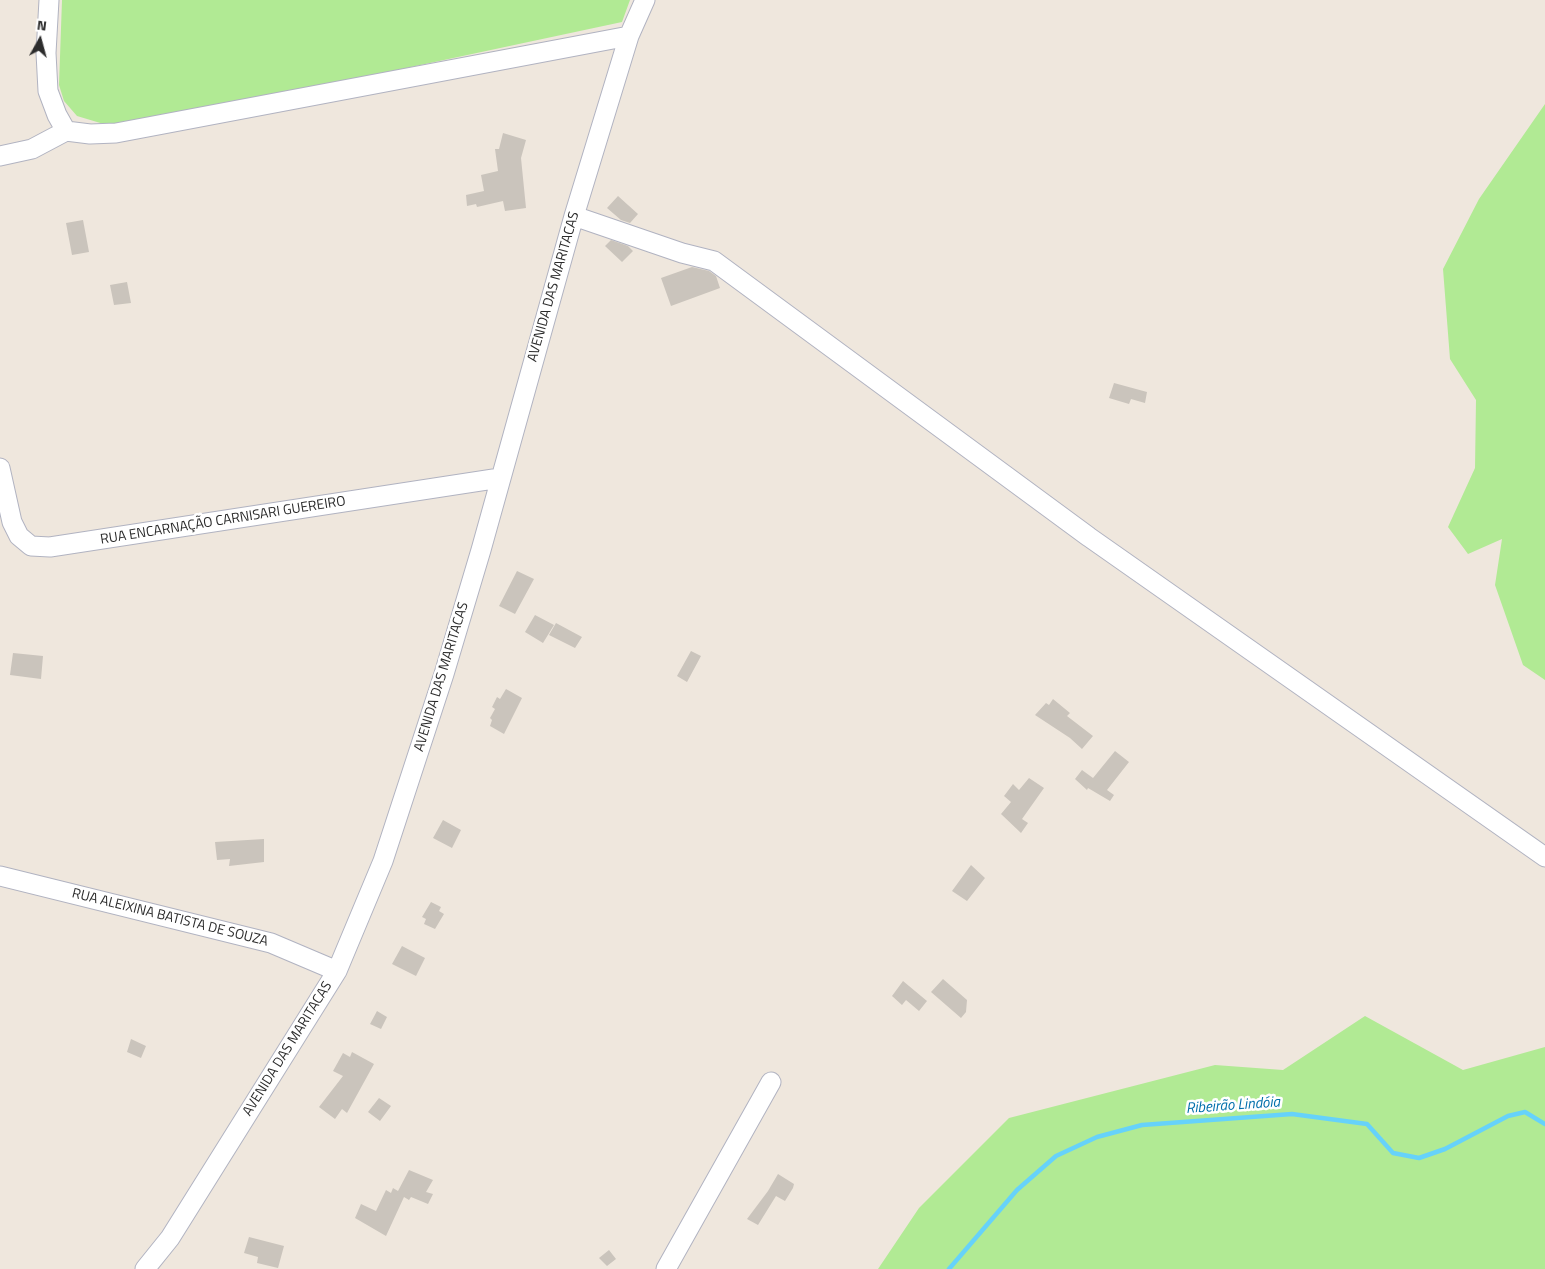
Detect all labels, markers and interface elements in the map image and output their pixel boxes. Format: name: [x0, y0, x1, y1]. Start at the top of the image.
text: N: [36, 14, 48, 36]
north arrow: [15, 15, 65, 65]
street label: AVENIDA DAS MARITACAS: [525, 210, 583, 364]
street label: RUA ENCARNAÇÃO CARNISARI GUEREIRO: [99, 493, 347, 549]
street label: AVENIDA DAS MARITACAS: [411, 600, 473, 754]
street label: RUA ALEIXINA BATISTA DE SOUZA: [70, 885, 270, 951]
street label: AVENIDA DAS MARITACAS: [240, 979, 336, 1119]
water label: Ribeirão Lindóia: [1185, 1094, 1281, 1118]

